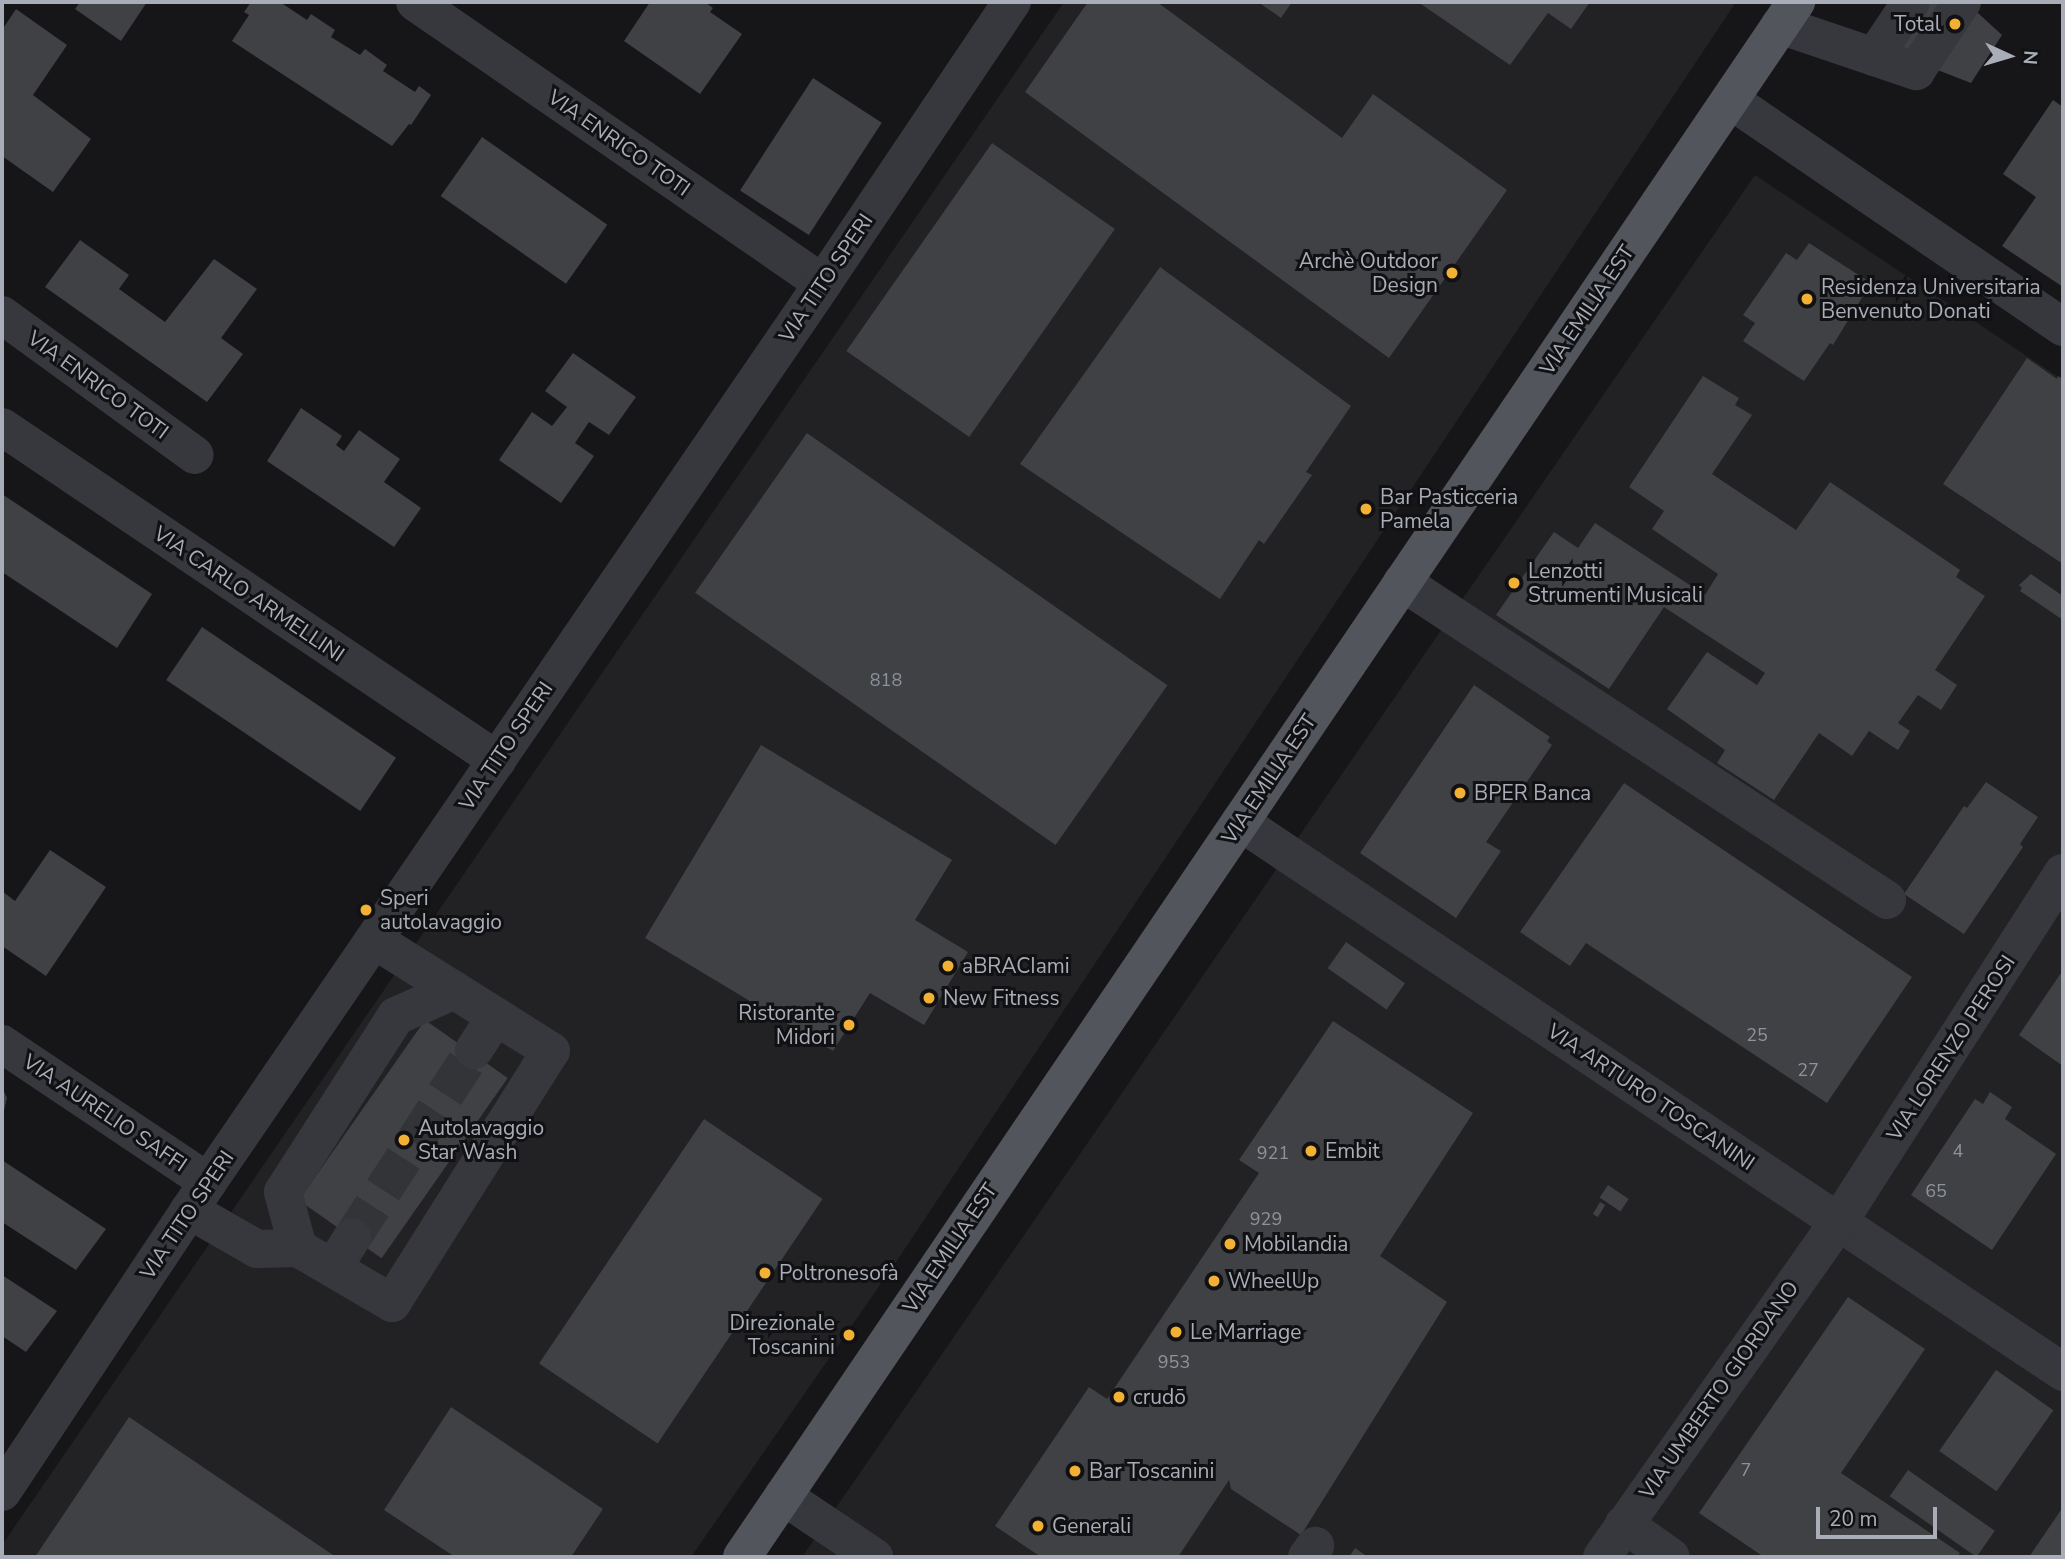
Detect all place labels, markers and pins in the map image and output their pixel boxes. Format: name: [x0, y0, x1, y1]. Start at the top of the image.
place label: Total: [1894, 11, 1941, 37]
marker: Total: [1947, 16, 1963, 32]
place label: Archè Outdoor Design: [1299, 248, 1438, 298]
marker: Archè Outdoor Design: [1444, 265, 1460, 281]
place label: Residenza Universitaria Benvenuto Donati: [1821, 274, 2041, 324]
marker: Residenza Universitaria Benvenuto Donati: [1799, 291, 1815, 307]
place label: Bar Pasticceria Pamela: [1380, 484, 1518, 534]
marker: Bar Pasticceria Pamela: [1358, 501, 1374, 517]
place label: Lenzotti Strumenti Musicali: [1528, 558, 1703, 608]
marker: Lenzotti Strumenti Musicali: [1506, 575, 1522, 591]
place label: BPER Banca: [1474, 780, 1591, 806]
marker: BPER Banca: [1452, 785, 1468, 801]
place label: Speri autolavaggio: [380, 885, 502, 935]
marker: Speri autolavaggio: [358, 902, 374, 918]
place label: aBRACIami: [962, 953, 1070, 979]
marker: aBRACIami: [940, 958, 956, 974]
place label: New Fitness: [943, 985, 1060, 1011]
marker: New Fitness: [921, 990, 937, 1006]
place label: Ristorante Midori: [738, 1000, 835, 1050]
marker: Ristorante Midori: [841, 1017, 857, 1033]
place label: Autolavaggio Star Wash: [418, 1115, 544, 1165]
marker: Autolavaggio Star Wash: [396, 1132, 412, 1148]
place label: Embit: [1325, 1138, 1380, 1164]
marker: Embit: [1303, 1143, 1319, 1159]
place label: Mobilandia: [1244, 1231, 1348, 1257]
marker: Mobilandia: [1222, 1236, 1238, 1252]
place label: Poltronesofà: [779, 1260, 899, 1286]
marker: Poltronesofà: [757, 1265, 773, 1281]
place label: WheelUp: [1228, 1268, 1319, 1294]
marker: WheelUp: [1206, 1273, 1222, 1289]
place label: Direzionale Toscanini: [729, 1310, 835, 1360]
place label: Le Marriage: [1190, 1319, 1301, 1345]
marker: Le Marriage: [1168, 1324, 1184, 1340]
marker: Direzionale Toscanini: [841, 1327, 857, 1343]
place label: crudō: [1133, 1384, 1186, 1410]
marker: crudō: [1111, 1389, 1127, 1405]
place label: Bar Toscanini: [1089, 1458, 1214, 1484]
marker: Bar Toscanini: [1067, 1463, 1083, 1479]
place label: Generali: [1052, 1513, 1131, 1539]
marker: Generali: [1030, 1518, 1046, 1534]

